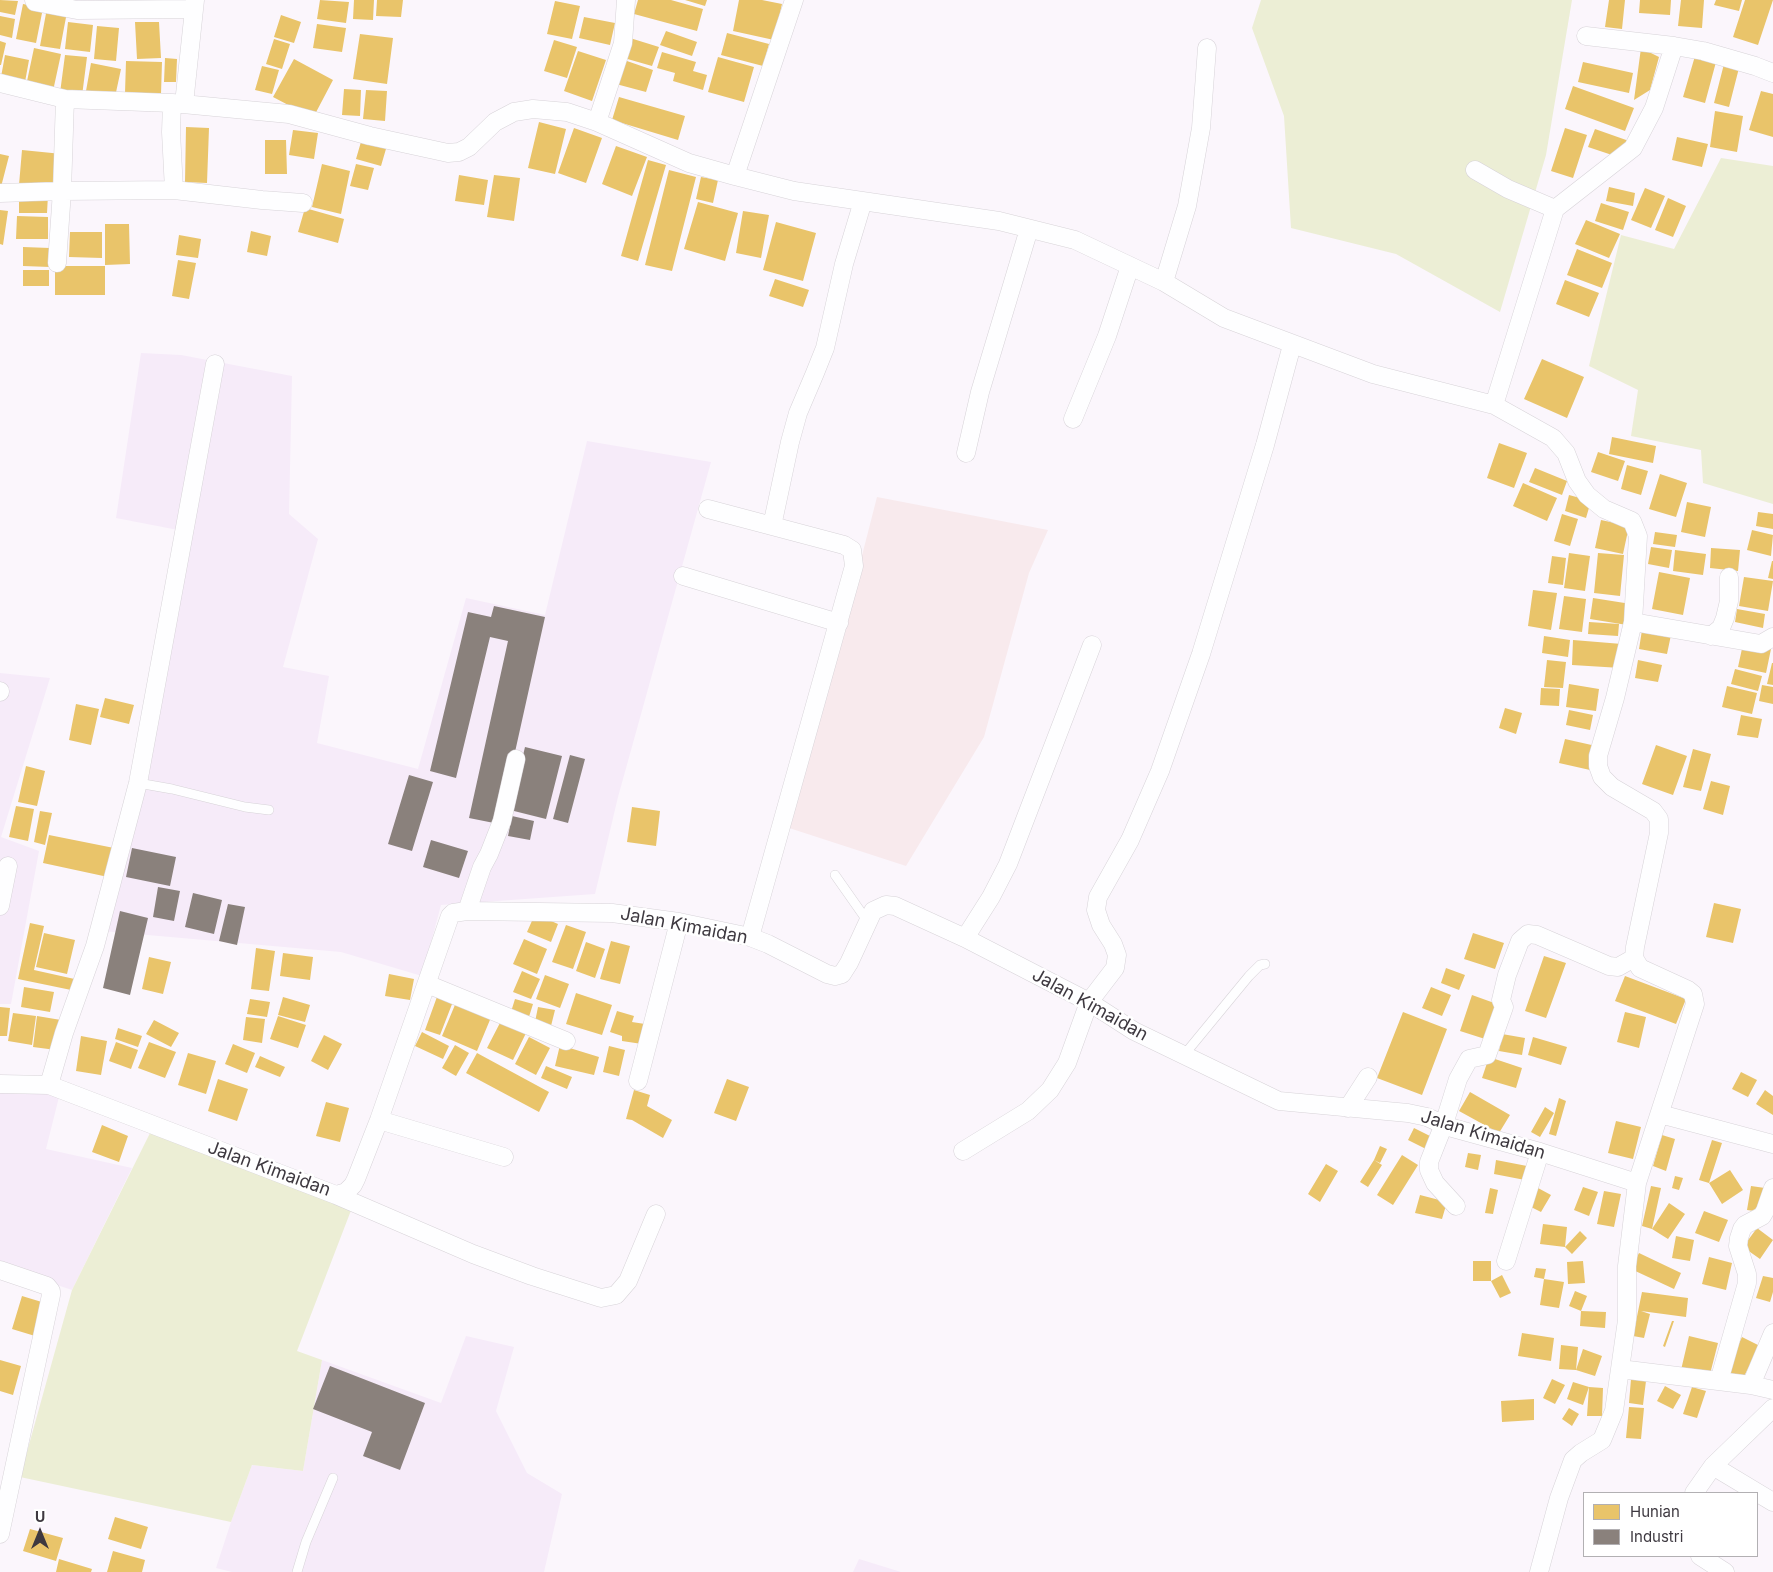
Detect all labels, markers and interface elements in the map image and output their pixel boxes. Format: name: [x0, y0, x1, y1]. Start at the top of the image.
street label: Jalan Kimaidan: [618, 903, 750, 949]
street label: Jalan Kimaidan: [1028, 964, 1152, 1046]
street label: Jalan Kimaidan: [1418, 1106, 1548, 1164]
street label: Jalan Kimaidan: [205, 1137, 333, 1201]
legend: [1583, 1492, 1758, 1557]
text: Hunian: [1630, 1502, 1680, 1521]
north arrow: [15, 1507, 65, 1557]
text: U: [35, 1508, 45, 1525]
text: Industri: [1630, 1527, 1683, 1546]

